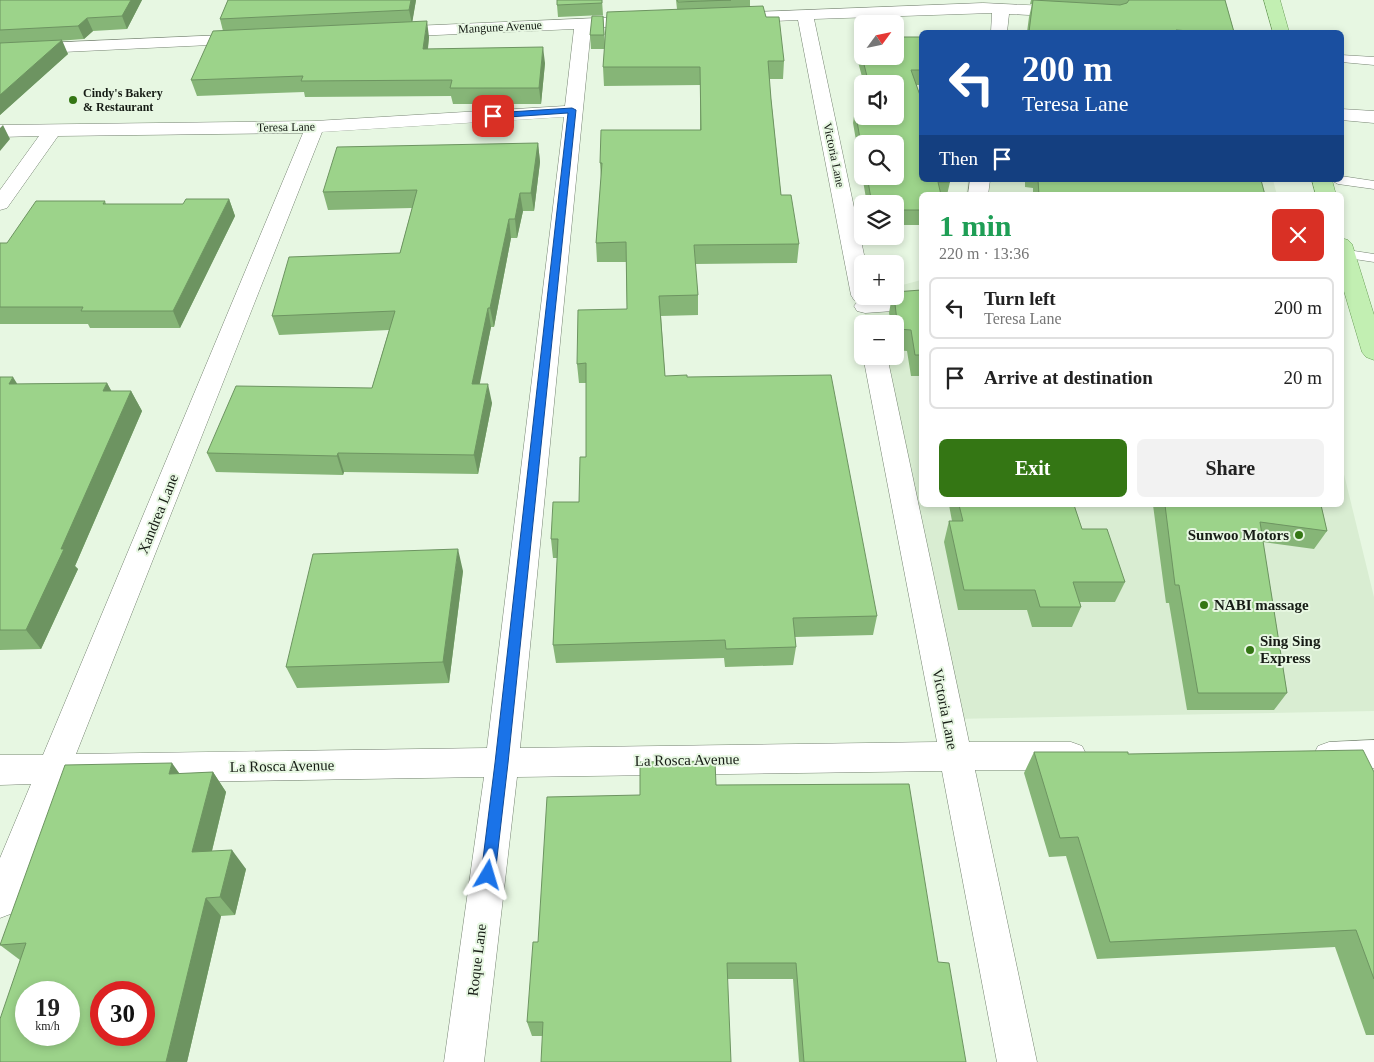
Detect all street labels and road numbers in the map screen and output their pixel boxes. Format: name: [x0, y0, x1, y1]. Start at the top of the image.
street label: Mangune Avenue: [458, 18, 542, 36]
street label: Teresa Lane: [257, 119, 315, 135]
street label: Victoria Lane: [820, 121, 848, 189]
street label: Xandrea Lane: [135, 472, 181, 556]
street label: Victoria Lane: [929, 667, 961, 751]
street label: La Rosca Avenue: [635, 751, 740, 769]
street label: La Rosca Avenue: [230, 757, 335, 775]
street label: Roque Lane: [465, 923, 489, 997]

